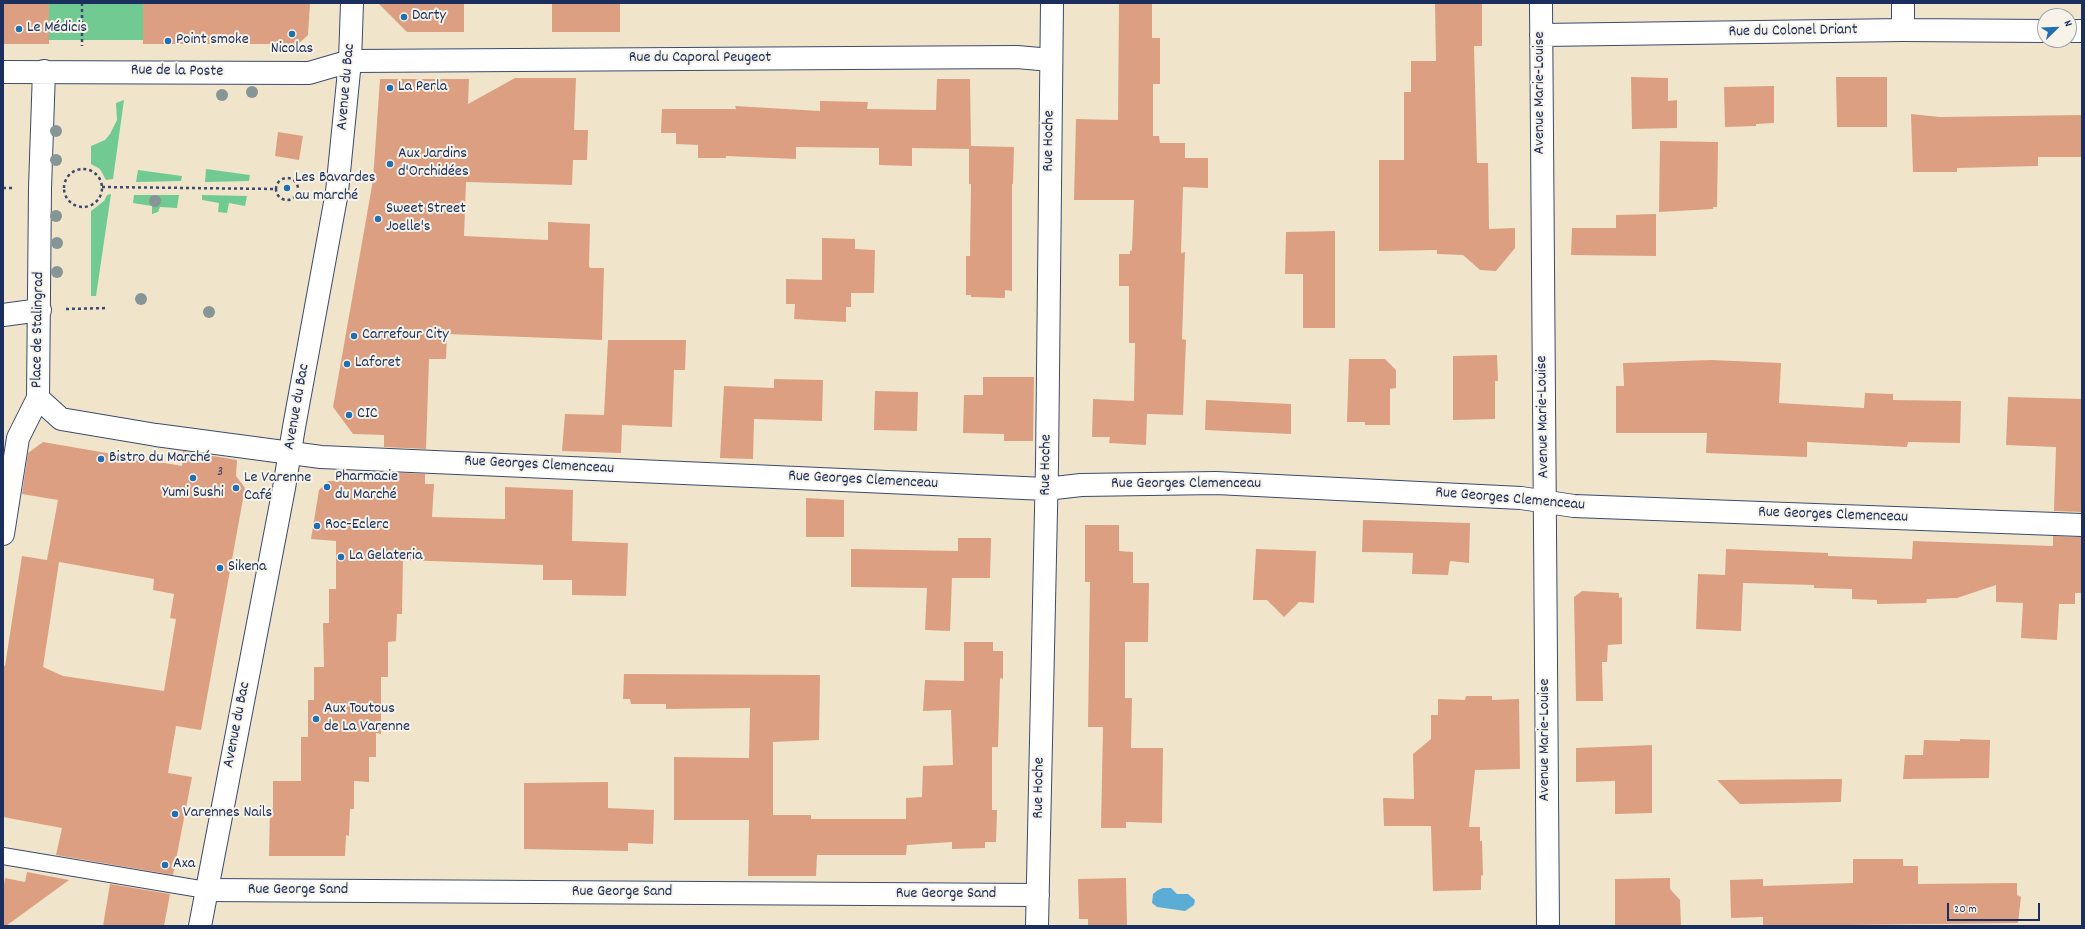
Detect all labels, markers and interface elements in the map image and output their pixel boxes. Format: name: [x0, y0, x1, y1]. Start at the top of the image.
place label: Darty: [412, 7, 446, 27]
north arrow: [2037, 8, 2077, 48]
marker: Darty: [399, 12, 409, 22]
text: N: [2059, 18, 2076, 29]
place label: Le Médicis: [27, 19, 87, 39]
street label: Rue du Colonel Driant: [1728, 21, 1858, 43]
marker: Le Médicis: [14, 24, 24, 34]
marker: Nicolas: [287, 29, 297, 39]
place label: Point smoke: [176, 31, 249, 51]
street label: Avenue Marie-Louise: [1531, 32, 1551, 154]
marker: Point smoke: [163, 36, 173, 46]
place label: Nicolas: [271, 40, 313, 60]
street label: Avenue du Bac: [334, 43, 360, 131]
street label: Rue du Caporal Peugeot: [629, 49, 771, 69]
street label: Rue de la Poste: [131, 62, 223, 82]
place label: La Perla: [398, 78, 447, 98]
marker: La Perla: [385, 83, 395, 93]
street label: Rue Hoche: [1040, 110, 1060, 172]
place label: Aux Jardins d'Orchidées: [398, 145, 469, 183]
marker: Aux Jardins d'Orchidées: [385, 159, 395, 169]
place label: Les Bavardes au marché: [295, 169, 375, 207]
marker: Les Bavardes au marché: [282, 183, 292, 193]
place label: Sweet Street Joelle's: [386, 200, 466, 238]
marker: Sweet Street Joelle's: [373, 214, 383, 224]
street label: Place de Stalingrad: [28, 272, 50, 388]
place label: Carrefour City: [362, 326, 449, 346]
marker: Carrefour City: [349, 331, 359, 341]
place label: Laforet: [355, 354, 401, 374]
street label: Avenue Marie-Louise: [1533, 355, 1555, 479]
marker: Laforet: [342, 359, 352, 369]
street label: Avenue du Bac: [281, 362, 315, 452]
place label: CIC: [357, 405, 378, 425]
marker: CIC: [344, 410, 354, 420]
street label: Rue Hoche: [1037, 434, 1057, 496]
place label: Bistro du Marché: [109, 449, 210, 469]
street label: Rue Georges Clemenceau: [464, 452, 614, 480]
marker: Bistro du Marché: [96, 454, 106, 464]
house number: 3: [217, 465, 223, 481]
street label: Rue Georges Clemenceau: [788, 467, 938, 495]
place label: Pharmacie du Marché: [335, 468, 398, 506]
place label: Le Varenne Café: [244, 469, 311, 507]
marker: Yumi Sushi: [188, 473, 198, 483]
street label: Rue Georges Clemenceau: [1111, 475, 1261, 495]
marker: Pharmacie du Marché: [322, 482, 332, 492]
marker: Le Varenne Café: [231, 483, 241, 493]
place label: Yumi Sushi: [162, 484, 224, 504]
street label: Rue Georges Clemenceau: [1434, 484, 1586, 516]
street label: Rue Georges Clemenceau: [1758, 504, 1908, 528]
place label: Roc-Eclerc: [325, 516, 389, 536]
marker: Roc-Eclerc: [312, 521, 322, 531]
place label: La Gelateria: [349, 547, 422, 567]
marker: La Gelateria: [336, 552, 346, 562]
place label: Sikena: [228, 558, 266, 578]
marker: Sikena: [215, 563, 225, 573]
street label: Avenue Marie-Louise: [1536, 679, 1556, 801]
street label: Avenue du Bac: [220, 680, 256, 770]
place label: Aux Toutous de La Varenne: [324, 700, 410, 738]
marker: Aux Toutous de La Varenne: [311, 714, 321, 724]
street label: Rue Hoche: [1030, 757, 1050, 819]
place label: Varennes Nails: [183, 804, 272, 824]
marker: Varennes Nails: [170, 809, 180, 819]
place label: Axa: [173, 855, 195, 875]
marker: Axa: [160, 860, 170, 870]
street label: Rue George Sand: [248, 881, 348, 901]
street label: Rue George Sand: [572, 883, 672, 903]
street label: Rue George Sand: [896, 885, 996, 905]
scale bar: [1949, 895, 2042, 921]
text: 20 m: [1954, 901, 1977, 918]

